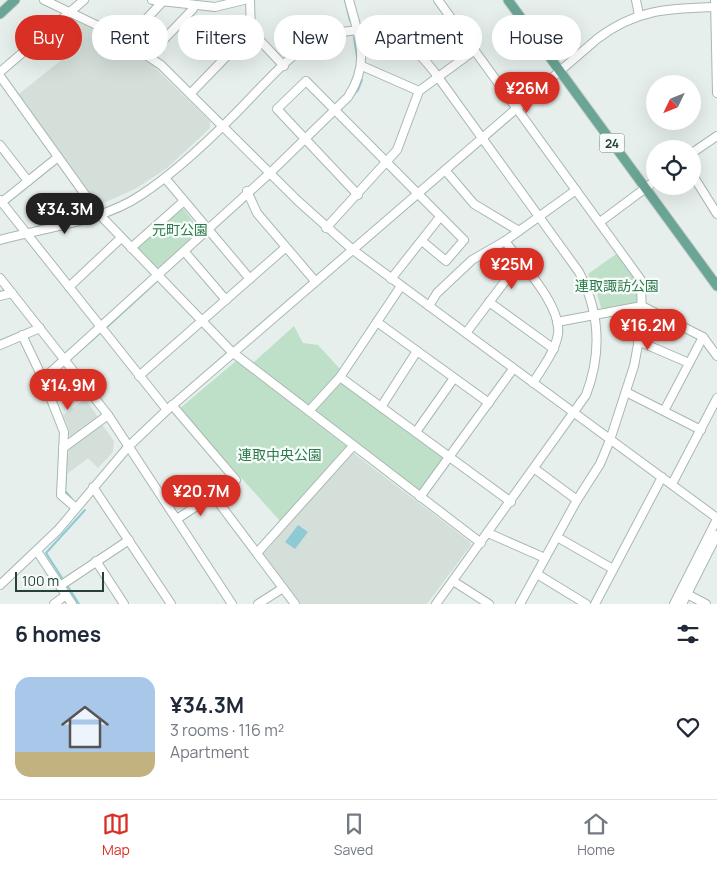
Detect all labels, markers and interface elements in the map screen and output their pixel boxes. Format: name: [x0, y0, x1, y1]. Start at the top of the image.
chip: Buy: [15, 15, 82, 60]
chip: Rent: [92, 15, 168, 60]
chip: Filters: [178, 15, 264, 60]
chip: New: [274, 15, 346, 60]
chip: Apartment: [356, 15, 482, 60]
chip: House: [492, 15, 581, 60]
pin: ¥26M: [497, 72, 557, 114]
north arrow: [646, 75, 701, 130]
map controls: [646, 75, 701, 195]
text: ¥26M: [506, 77, 548, 99]
road number: 24: [600, 134, 624, 152]
button: locate: [646, 140, 701, 195]
pin: ¥34.3M: [24, 192, 106, 235]
text: ¥34.3M: [37, 198, 93, 220]
park label: 元町公園: [152, 220, 208, 239]
pin: ¥25M: [482, 248, 542, 290]
text: ¥25M: [491, 253, 533, 275]
park label: 連取諏訪公園: [575, 276, 659, 295]
pin: ¥16.2M: [607, 308, 689, 351]
text: ¥16.2M: [621, 314, 675, 336]
pin: ¥14.9M: [27, 368, 109, 411]
text: ¥14.9M: [41, 374, 95, 396]
park label: 連取中央公園: [238, 445, 322, 464]
pin: ¥20.7M: [160, 474, 242, 517]
text: ¥20.7M: [173, 480, 229, 502]
scale bar: [15, 569, 104, 592]
text: 100 m: [22, 571, 59, 590]
text: 6 homes: [15, 620, 101, 648]
icon: filters: [674, 620, 702, 648]
text: ¥34.3M: [170, 691, 244, 719]
icon: home: [55, 697, 115, 757]
icon: heart: [674, 713, 702, 741]
text: 3 rooms · 116 m²: [170, 719, 284, 741]
text: Apartment: [170, 741, 249, 763]
tab: Map: [102, 810, 130, 859]
tab: Saved: [334, 810, 373, 859]
tab: Home: [577, 810, 615, 859]

